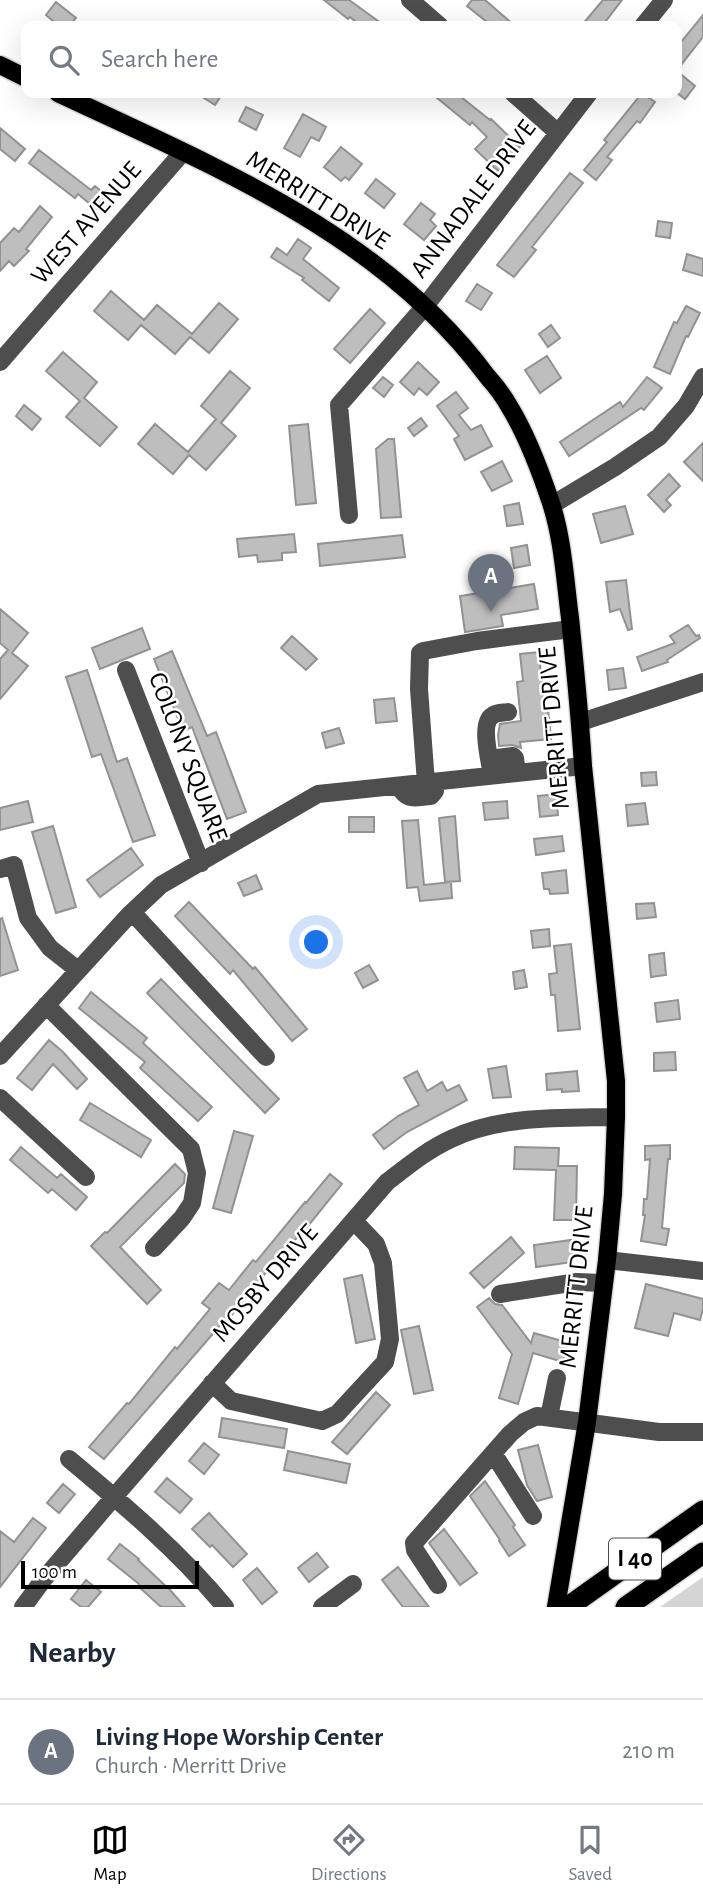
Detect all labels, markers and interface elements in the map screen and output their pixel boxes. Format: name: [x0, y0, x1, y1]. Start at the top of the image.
search box: [21, 21, 682, 98]
icon: search: [45, 41, 83, 79]
text: Search here: [101, 46, 219, 72]
street label: ANNADALE DRIVE: [406, 115, 540, 283]
street label: MERRITT DRIVE: [242, 146, 394, 254]
street label: WEST AVENUE: [26, 157, 146, 289]
pin: A: [468, 554, 514, 612]
street label: MERRITT DRIVE: [534, 646, 574, 810]
street label: COLONY SQUARE: [144, 669, 232, 845]
your location: [299, 925, 333, 959]
street label: MERRITT DRIVE: [555, 1204, 597, 1370]
street label: MOSBY DRIVE: [207, 1219, 323, 1347]
road number: I 40: [609, 1539, 661, 1580]
scale bar: [21, 1558, 200, 1590]
text: 100 m: [32, 1563, 77, 1582]
text: Nearby: [28, 1638, 116, 1668]
text: Living Hope Worship Center: [95, 1724, 383, 1750]
text: A: [44, 1740, 58, 1763]
text: 210 m: [622, 1740, 675, 1763]
text: Church · Merritt Drive: [95, 1755, 287, 1778]
tab: Map: [91, 1821, 129, 1886]
tab: Directions: [311, 1821, 387, 1886]
tab: Saved: [569, 1821, 612, 1886]

